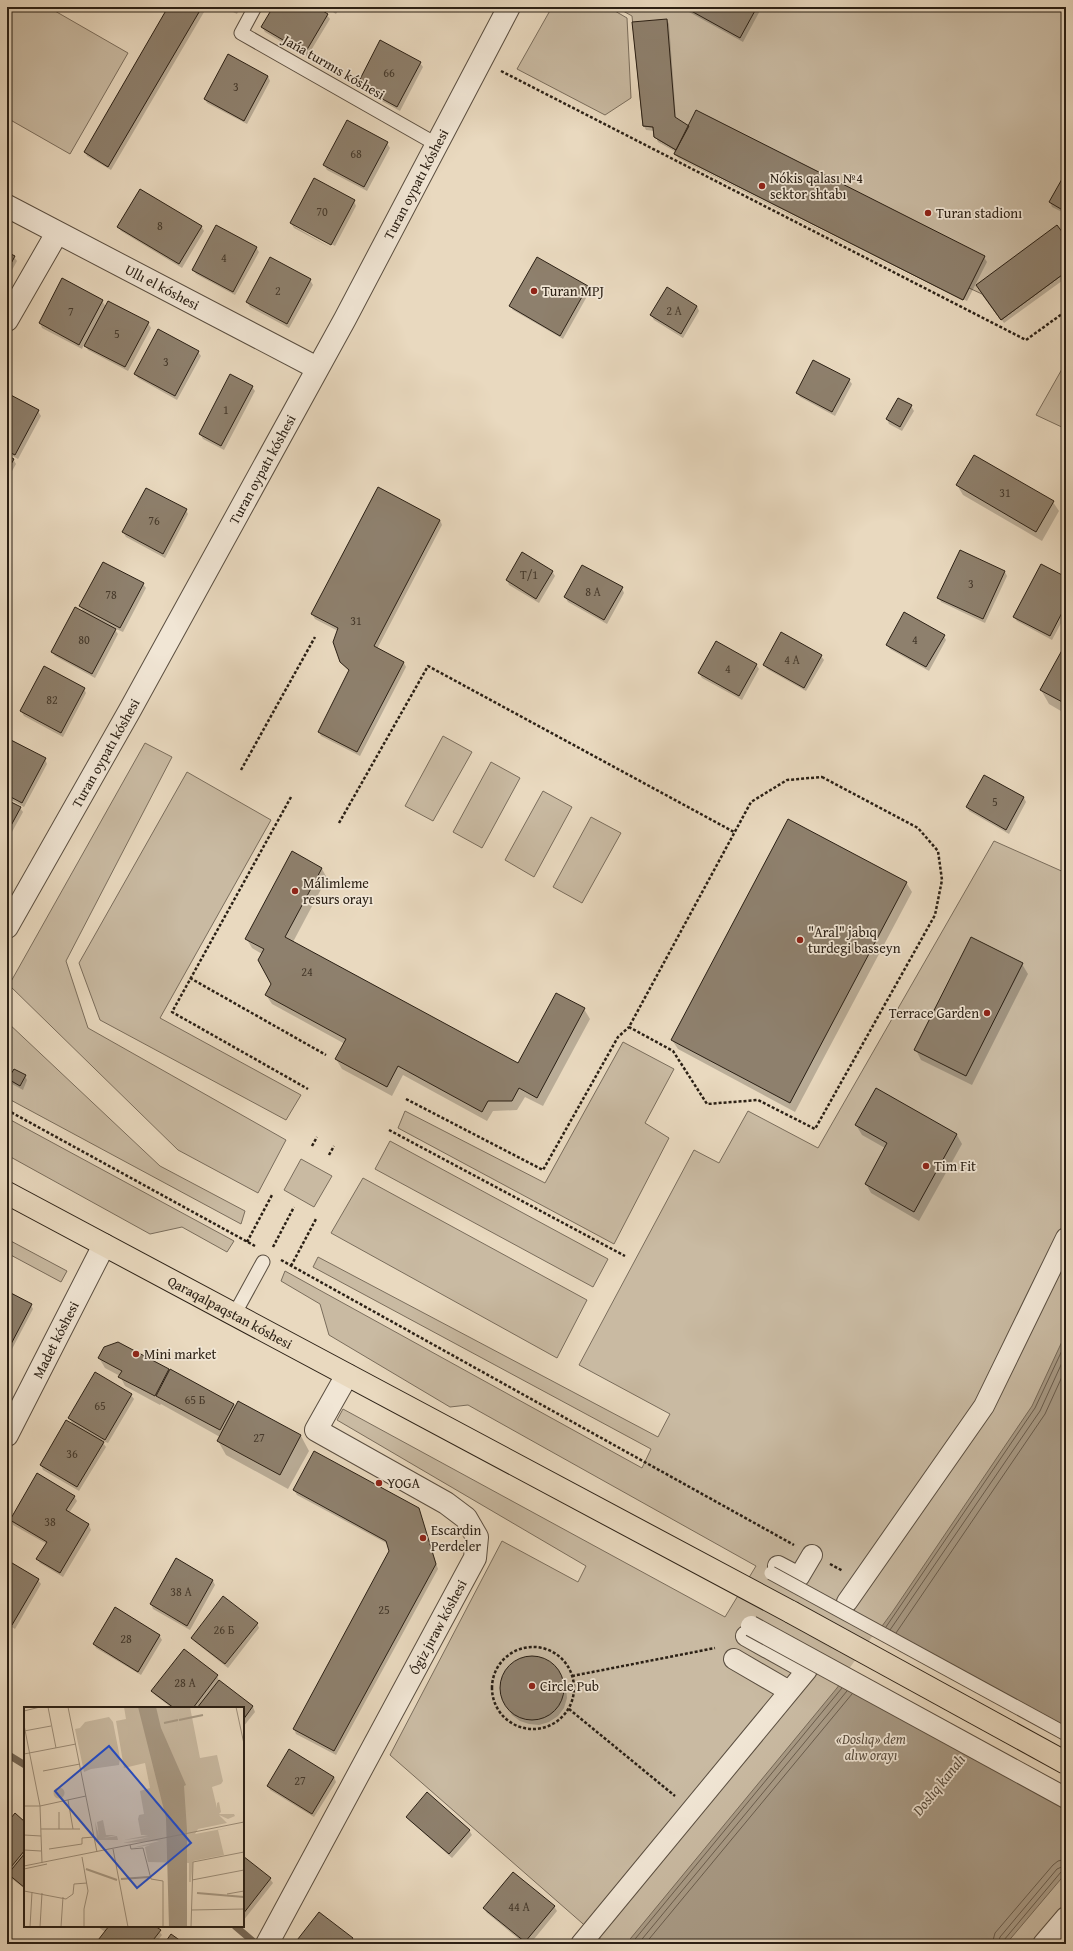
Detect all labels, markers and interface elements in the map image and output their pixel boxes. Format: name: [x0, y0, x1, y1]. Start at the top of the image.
street label: Jańa turmıs kóshesi: [278, 29, 389, 104]
house number: 66: [383, 64, 395, 81]
house number: 3: [233, 78, 239, 95]
street label: Turan oypatı kóshesi: [378, 125, 453, 243]
house number: 68: [350, 145, 362, 162]
place label: Nókis qalası №4 sektor shtabı: [770, 168, 863, 204]
marker: Nókis qalası №4 sektor shtabı: [757, 181, 767, 191]
house number: 70: [316, 203, 328, 220]
place label: Turan stadionı: [936, 203, 1022, 223]
marker: Turan stadionı: [923, 208, 933, 218]
house number: 8: [157, 217, 163, 234]
house number: 4: [221, 249, 227, 266]
street label: Ullı el kóshesi: [121, 259, 203, 315]
place label: Turan MPJ: [542, 281, 604, 301]
house number: 2: [275, 282, 281, 299]
marker: Turan MPJ: [529, 286, 539, 296]
house number: 2 А: [666, 302, 683, 319]
house number: 7: [68, 303, 74, 320]
house number: 5: [114, 325, 120, 342]
house number: 3: [163, 353, 169, 370]
house number: 1: [223, 401, 229, 418]
street label: Turan oypatı kóshesi: [224, 411, 301, 528]
house number: 31: [999, 484, 1011, 501]
house number: 76: [148, 512, 160, 529]
house number: Т/1: [520, 566, 538, 583]
house number: 3: [968, 575, 974, 592]
house number: 8 А: [585, 583, 602, 600]
house number: 78: [105, 586, 117, 603]
house number: 31: [350, 612, 362, 629]
house number: 80: [78, 631, 90, 648]
house number: 4: [912, 631, 918, 648]
house number: 4 А: [784, 651, 801, 668]
house number: 4: [725, 660, 731, 677]
house number: 82: [46, 691, 58, 708]
street label: Turan oypatı kóshesi: [67, 695, 145, 811]
house number: 5: [992, 793, 998, 810]
place label: Málimleme resurs orayı: [303, 873, 373, 909]
marker: Málimleme resurs orayı: [290, 886, 300, 896]
place label: "Aral" jabıq turdegi basseyn: [808, 922, 901, 958]
marker: "Aral" jabıq turdegi basseyn: [795, 935, 805, 945]
house number: 24: [301, 963, 313, 980]
place label: Terrace Garden: [889, 1003, 979, 1023]
marker: Terrace Garden: [982, 1008, 992, 1018]
place label: Tim Fit: [934, 1156, 976, 1176]
marker: Tim Fit: [921, 1161, 931, 1171]
street label: Qaraqalpaqstan kóshesi: [164, 1271, 296, 1354]
street label: Madet kóshesi: [28, 1298, 84, 1382]
place label: Mini market: [144, 1344, 217, 1364]
marker: Mini market: [131, 1349, 141, 1359]
house number: 65 Б: [185, 1391, 206, 1408]
house number: 65: [94, 1397, 106, 1414]
house number: 27: [253, 1429, 265, 1446]
house number: 36: [66, 1445, 78, 1462]
place label: YOGA: [387, 1473, 421, 1493]
marker: YOGA: [374, 1478, 384, 1488]
house number: 38: [44, 1513, 56, 1530]
place label: Escardin Perdeler: [431, 1520, 481, 1556]
marker: Escardin Perdeler: [418, 1533, 428, 1543]
street label: Ógiz jıraw kóshesi: [404, 1576, 472, 1678]
house number: 38 А: [170, 1583, 192, 1600]
house number: 25: [378, 1601, 390, 1618]
house number: 26 Б: [214, 1621, 235, 1638]
house number: 28: [120, 1630, 132, 1647]
house number: 28 А: [174, 1674, 196, 1691]
place label: Circle Pub: [540, 1676, 599, 1696]
marker: Circle Pub: [527, 1681, 537, 1691]
inset map: [24, 1707, 244, 1927]
park label: «Doslıq» dem alıw orayı: [836, 1729, 906, 1765]
water label: Doslıq kanalı: [907, 1749, 970, 1821]
house number: 27: [294, 1772, 306, 1789]
house number: 44 А: [508, 1898, 530, 1915]

